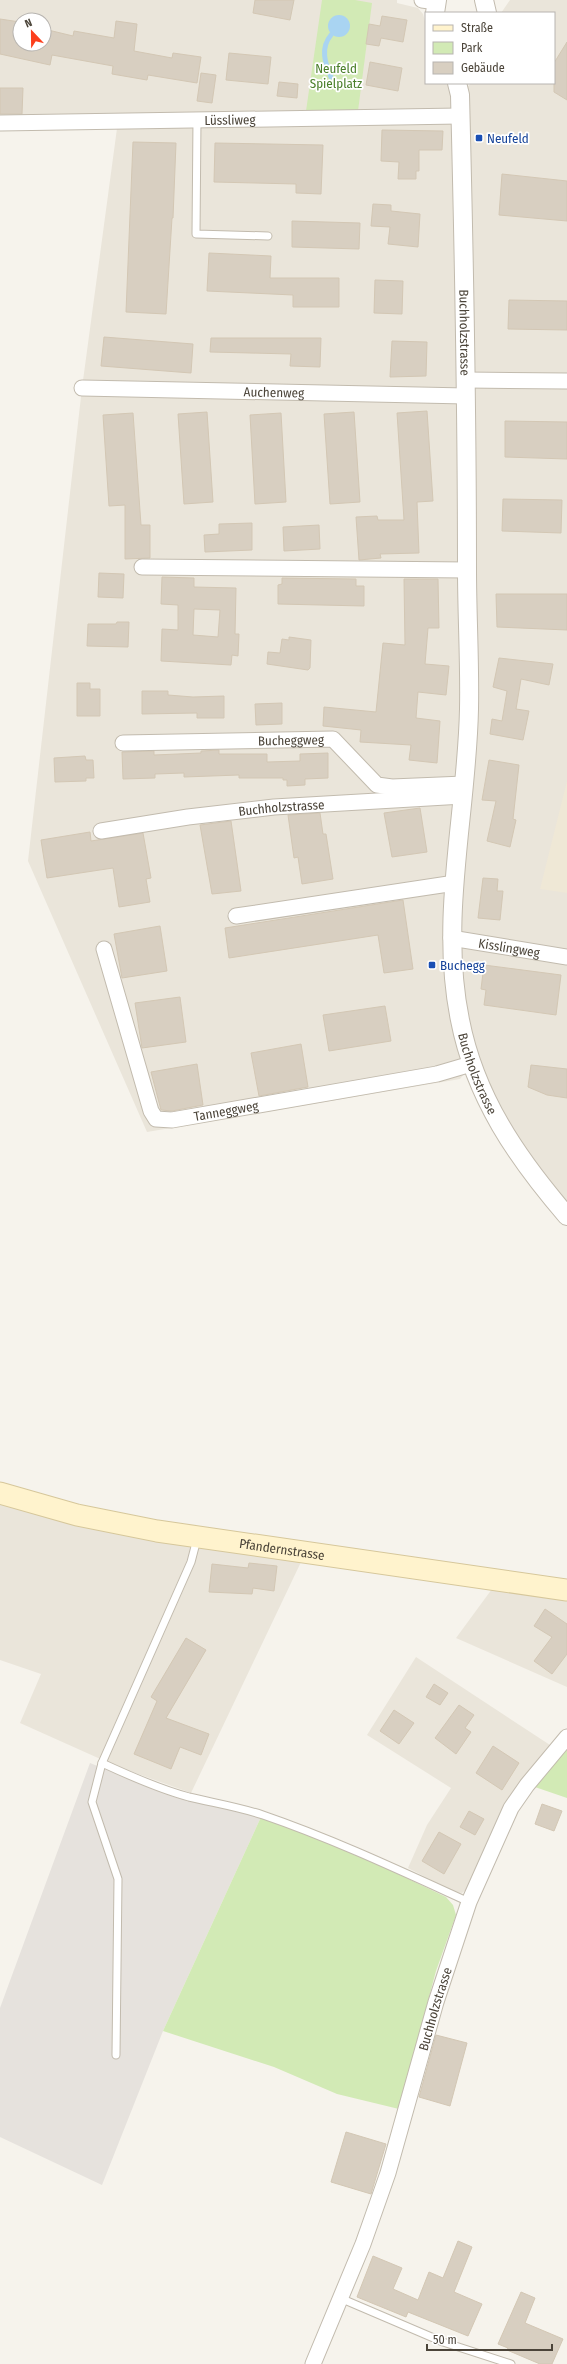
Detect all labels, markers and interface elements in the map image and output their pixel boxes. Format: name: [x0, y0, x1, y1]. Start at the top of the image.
north arrow: [12, 12, 52, 52]
legend: [425, 12, 555, 84]
text: N: [23, 16, 34, 30]
text: Straße: [461, 21, 493, 35]
text: Park: [461, 41, 483, 55]
park label: Neufeld Spielplatz: [310, 61, 362, 91]
text: Gebäude: [461, 61, 505, 75]
street label: Lüssliweg: [204, 112, 257, 127]
place label: Neufeld: [487, 131, 529, 146]
marker: Neufeld: [474, 133, 484, 143]
street label: Buchholzstrasse: [457, 289, 473, 376]
street label: Auchenweg: [244, 384, 305, 400]
street label: Bucheggweg: [258, 732, 325, 748]
street label: Buchholzstrasse: [237, 797, 325, 819]
street label: Kisslingweg: [477, 935, 542, 960]
place label: Buchegg: [440, 958, 486, 973]
marker: Buchegg: [427, 960, 437, 970]
street label: Buchholzstrasse: [456, 1031, 500, 1117]
street label: Tanneggweg: [193, 1098, 260, 1124]
street label: Pfandernstrasse: [238, 1535, 326, 1563]
street label: Buchholzstrasse: [415, 1965, 455, 2052]
scale bar: [427, 2326, 552, 2352]
text: 50 m: [433, 2333, 457, 2347]

